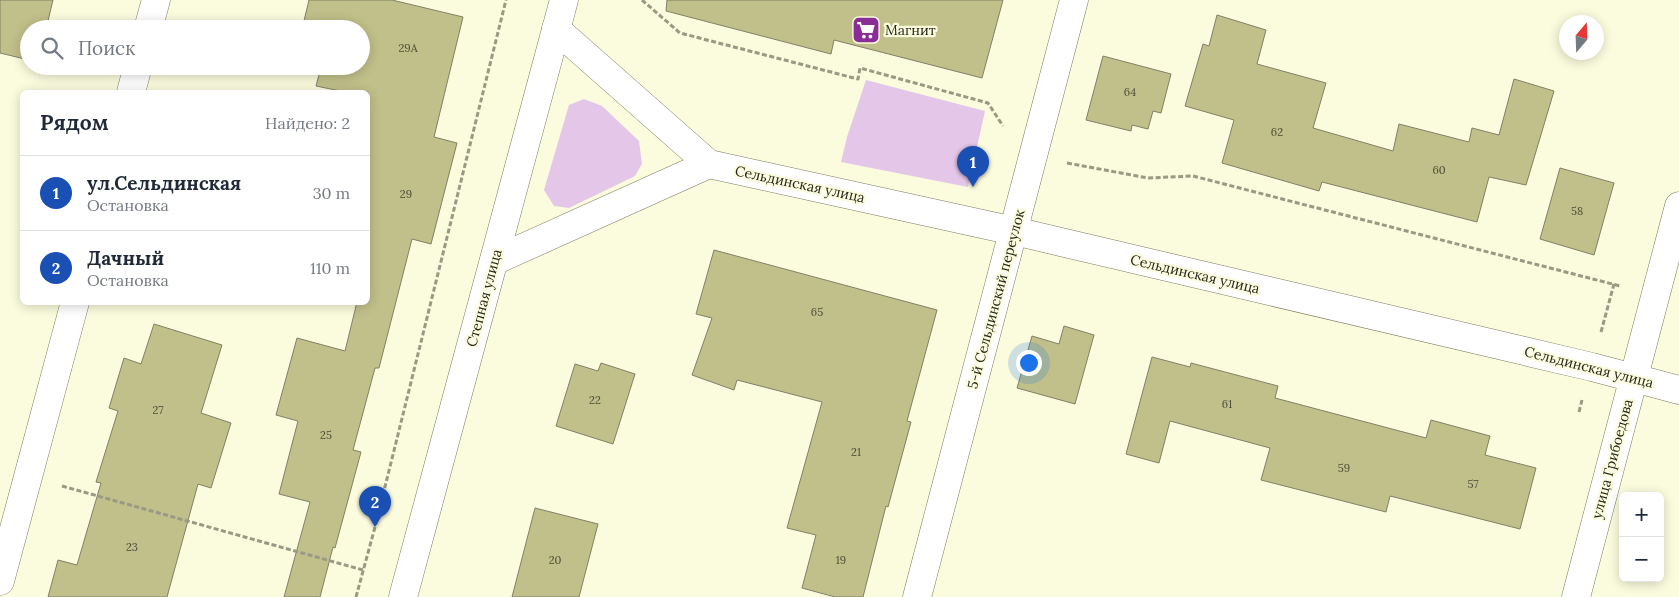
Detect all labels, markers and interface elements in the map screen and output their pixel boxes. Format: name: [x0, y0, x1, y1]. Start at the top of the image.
supermarket icon: Магнит: [851, 15, 881, 45]
north arrow: [1559, 15, 1604, 60]
search box: [20, 20, 370, 75]
place label: Магнит: [885, 21, 936, 39]
icon: search: [38, 34, 66, 62]
text: Поиск: [78, 36, 135, 60]
house number: 29А: [398, 41, 419, 55]
house number: 64: [1124, 85, 1136, 99]
text: Рядом: [40, 109, 109, 136]
text: Найдено: 2: [265, 113, 350, 133]
house number: 62: [1271, 125, 1283, 139]
pin: 1: [957, 146, 989, 187]
street label: Сельдинская улица: [733, 161, 867, 207]
house number: 60: [1432, 163, 1446, 177]
text: ул.Сельдинская: [87, 171, 241, 195]
text: 1: [53, 183, 59, 203]
text: 30 m: [313, 183, 350, 203]
house number: 29: [400, 187, 412, 201]
text: Остановка: [87, 195, 169, 215]
house number: 58: [1571, 204, 1583, 218]
street label: 5-й Сельдинский переулок: [963, 207, 1029, 391]
text: Дачный: [87, 246, 164, 270]
street label: Степная улица: [462, 247, 506, 349]
street label: Сельдинская улица: [1129, 250, 1261, 298]
text: 2: [52, 258, 60, 278]
text: 110 m: [310, 258, 350, 278]
text: Остановка: [87, 270, 169, 290]
house number: 65: [811, 305, 823, 319]
street label: Сельдинская улица: [1523, 342, 1655, 392]
your location: [1016, 350, 1042, 376]
house number: 22: [589, 393, 601, 407]
house number: 61: [1222, 397, 1232, 411]
street label: улица Грибоедова: [1587, 397, 1637, 521]
house number: 27: [153, 403, 163, 417]
house number: 25: [320, 428, 332, 442]
house number: 21: [851, 445, 861, 459]
house number: 59: [1338, 461, 1350, 475]
house number: 57: [1467, 477, 1479, 491]
pin: 2: [359, 486, 391, 527]
map controls: [1619, 492, 1664, 582]
button: +: [1619, 492, 1664, 537]
button: −: [1619, 537, 1664, 582]
house number: 23: [126, 540, 138, 554]
house number: 20: [549, 553, 562, 567]
house number: 19: [836, 553, 846, 567]

